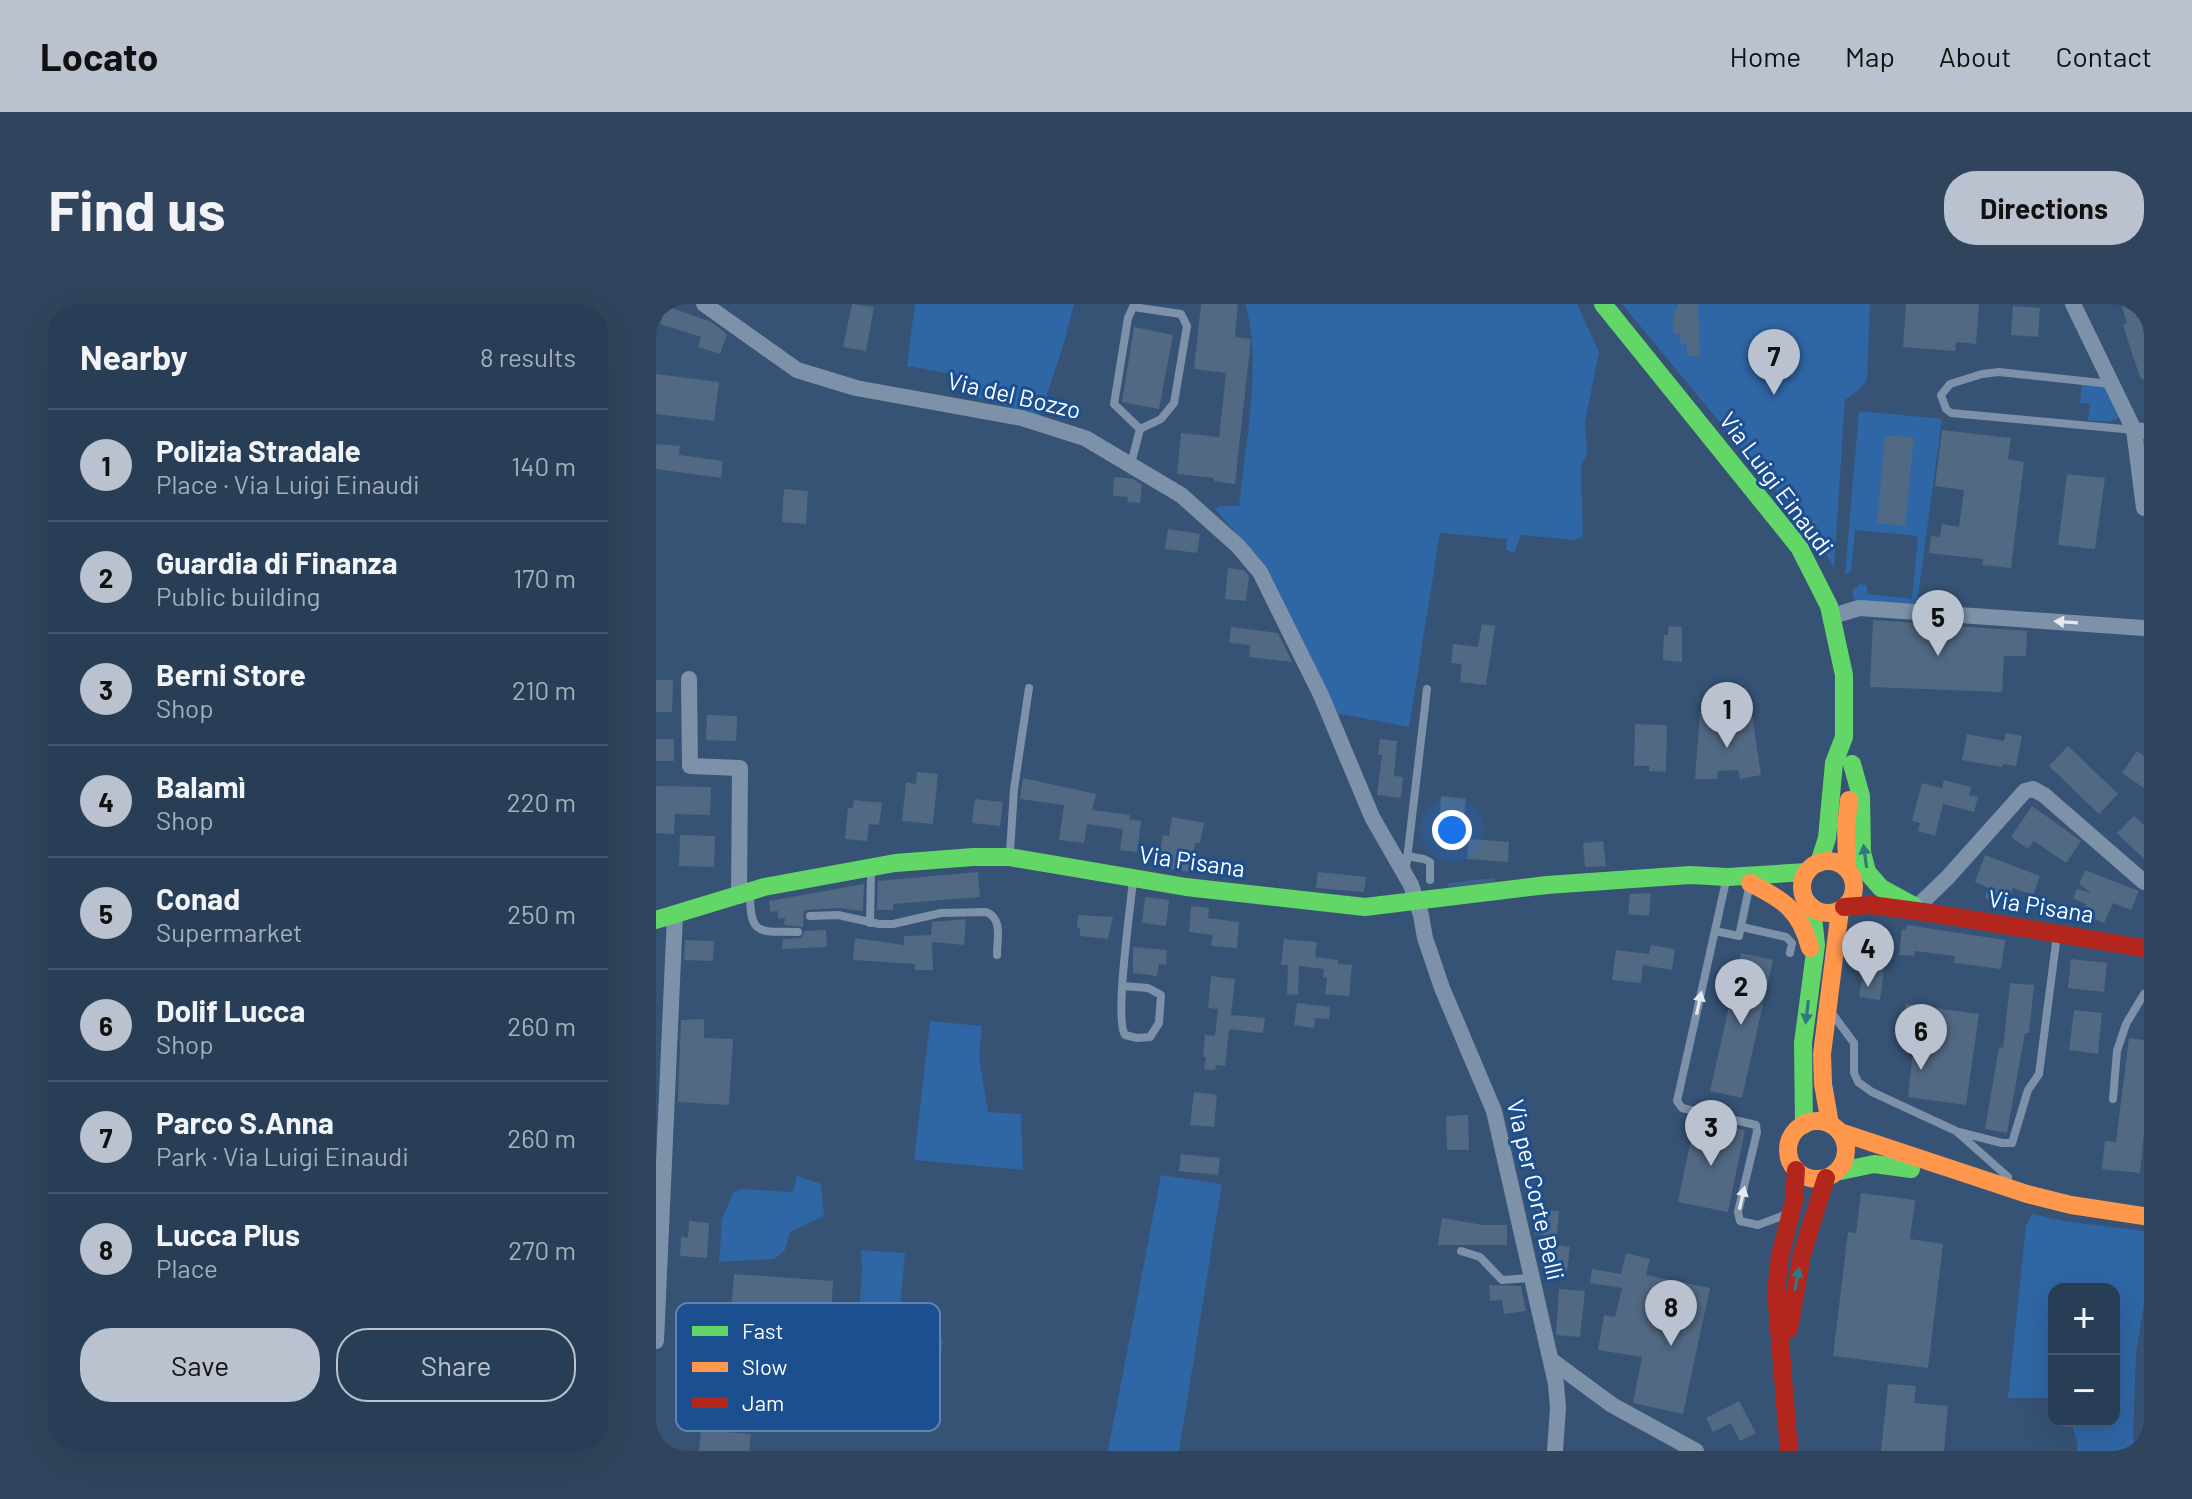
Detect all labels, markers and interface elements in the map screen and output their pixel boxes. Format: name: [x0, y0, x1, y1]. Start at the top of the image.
text: Locato: [40, 33, 158, 79]
text: Home: [1730, 39, 1801, 73]
text: Map: [1845, 39, 1895, 73]
text: About: [1939, 39, 2011, 73]
text: Contact: [2055, 39, 2152, 73]
button: Directions: [1944, 171, 2144, 245]
text: Find us: [48, 175, 226, 242]
pin: 7: [1748, 329, 1800, 395]
text: Nearby: [80, 336, 188, 377]
text: 8 results: [480, 341, 576, 372]
street label: Via del Bozzo: [945, 365, 1084, 424]
street label: Via Luigi Einaudi: [1714, 406, 1840, 560]
text: Polizia Stradale: [156, 432, 361, 468]
text: 1: [101, 450, 111, 481]
text: 140 m: [511, 450, 576, 481]
text: Place · Via Luigi Einaudi: [156, 468, 420, 499]
text: Guardia di Finanza: [156, 544, 398, 580]
text: 2: [99, 562, 113, 593]
text: 170 m: [513, 562, 576, 593]
text: Public building: [156, 580, 320, 611]
pin: 5: [1912, 590, 1964, 656]
one-way arrow: [2053, 615, 2078, 628]
text: Berni Store: [156, 656, 306, 692]
text: 3: [99, 674, 113, 705]
text: 210 m: [512, 674, 576, 705]
pin: 1: [1701, 682, 1753, 748]
text: Shop: [156, 692, 214, 723]
text: Balamì: [156, 768, 246, 804]
text: 4: [98, 786, 114, 817]
text: 220 m: [507, 786, 576, 817]
text: Shop: [156, 804, 214, 835]
your location: [1432, 810, 1472, 850]
street label: Via Pisana: [1137, 839, 1247, 882]
one-way arrow: [1858, 843, 1871, 868]
text: Conad: [156, 880, 240, 916]
street label: Via Pisana: [1986, 883, 2096, 928]
text: 5: [99, 898, 113, 929]
text: 250 m: [507, 898, 576, 929]
text: Supermarket: [156, 916, 303, 947]
pin: 4: [1842, 921, 1894, 987]
pin: 2: [1715, 959, 1767, 1025]
one-way arrow: [1693, 991, 1706, 1016]
text: Dolif Lucca: [156, 992, 305, 1028]
one-way arrow: [1800, 1000, 1813, 1025]
pin: 6: [1895, 1004, 1947, 1070]
text: 6: [99, 1010, 113, 1041]
text: 260 m: [507, 1010, 576, 1041]
text: Shop: [156, 1028, 214, 1059]
street label: Via per Corte Belli: [1502, 1097, 1571, 1283]
pin: 3: [1685, 1100, 1737, 1166]
text: Parco S.Anna: [156, 1104, 334, 1140]
text: 7: [100, 1122, 112, 1153]
text: 260 m: [507, 1122, 576, 1153]
text: Park · Via Luigi Einaudi: [156, 1140, 409, 1171]
one-way arrow: [1736, 1185, 1748, 1210]
text: Lucca Plus: [156, 1216, 300, 1252]
text: 8: [99, 1234, 113, 1265]
text: 270 m: [508, 1234, 576, 1265]
text: Place: [156, 1252, 218, 1283]
one-way arrow: [1792, 1266, 1804, 1291]
pin: 8: [1645, 1280, 1697, 1346]
map controls: [2048, 1283, 2120, 1427]
button: +: [2048, 1283, 2120, 1355]
legend: [676, 1303, 940, 1431]
text: Fast: [742, 1317, 784, 1343]
button: Save: [80, 1328, 320, 1402]
button: Share: [336, 1328, 576, 1402]
text: Slow: [742, 1353, 787, 1379]
button: −: [2048, 1355, 2120, 1427]
text: Jam: [742, 1389, 784, 1415]

